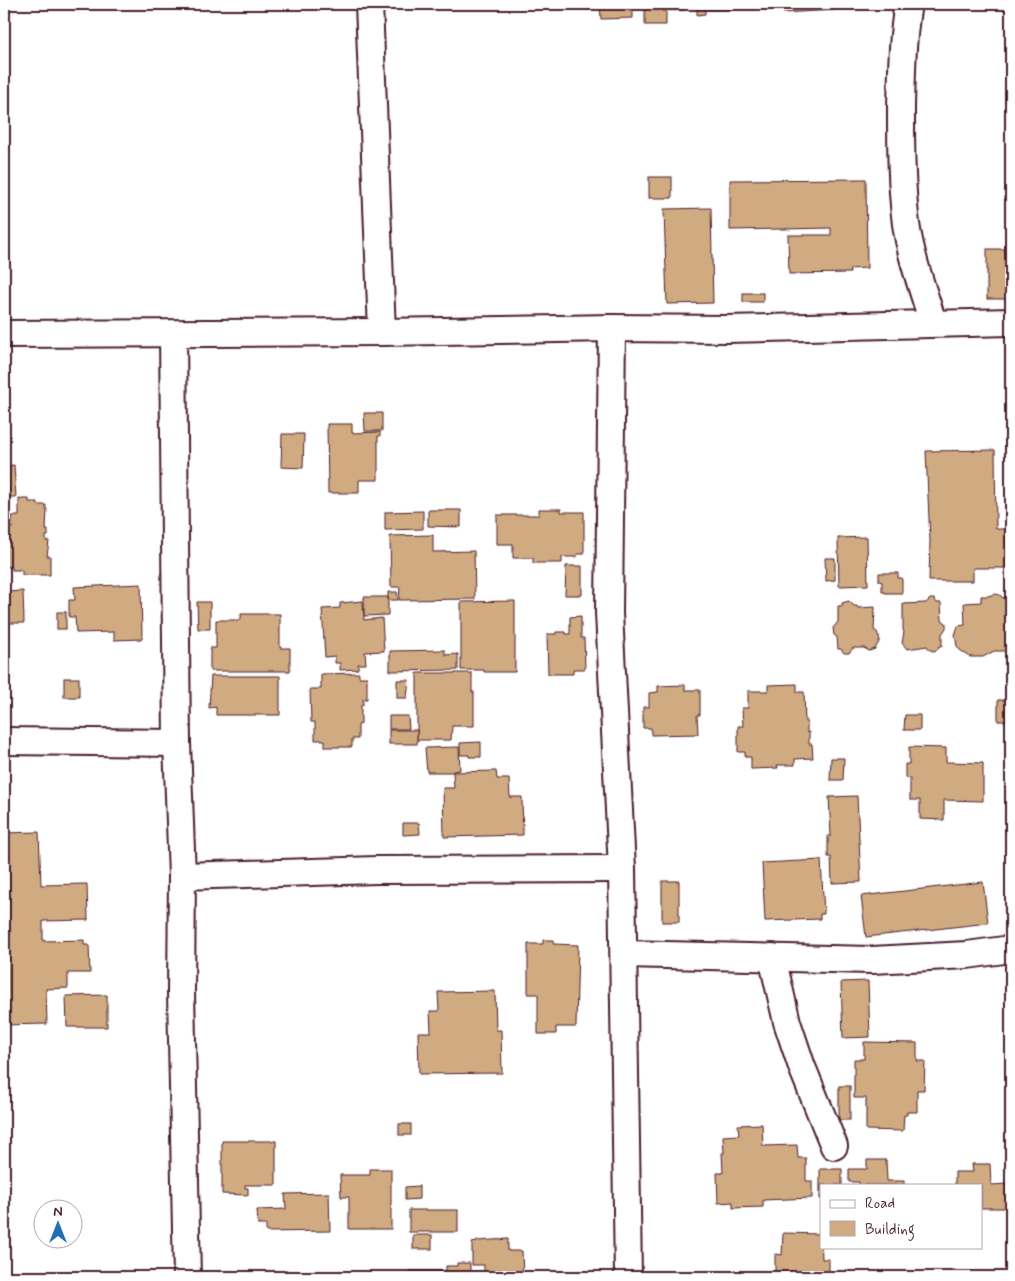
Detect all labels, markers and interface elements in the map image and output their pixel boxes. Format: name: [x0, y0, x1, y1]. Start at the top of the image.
legend: [820, 1184, 982, 1248]
text: Road: [865, 1194, 895, 1214]
north arrow: [32, 1198, 82, 1248]
text: N: [53, 1203, 63, 1221]
text: Building: [865, 1220, 915, 1241]

